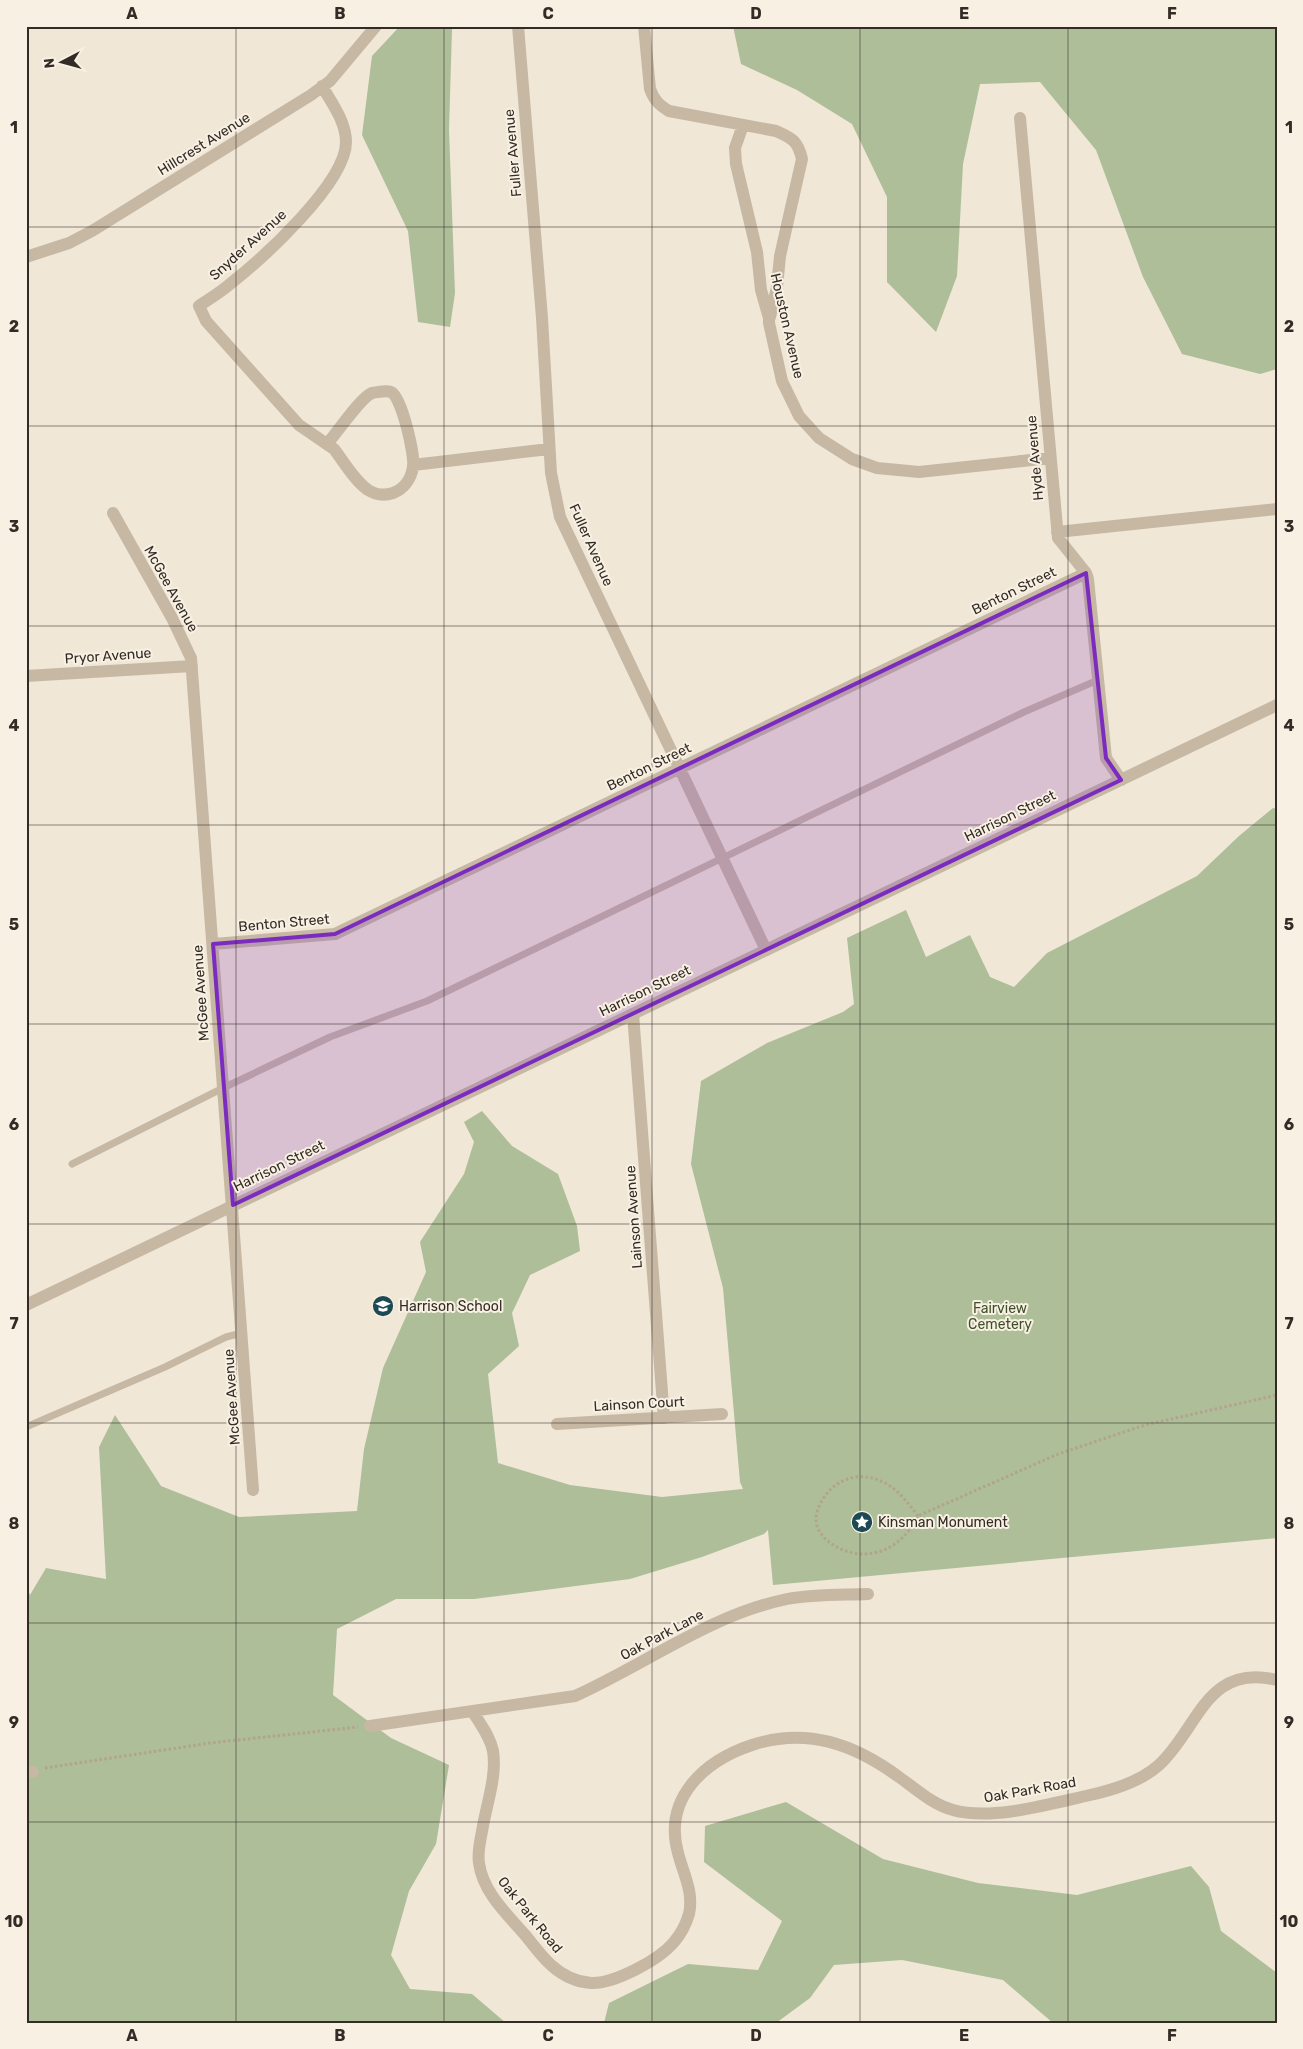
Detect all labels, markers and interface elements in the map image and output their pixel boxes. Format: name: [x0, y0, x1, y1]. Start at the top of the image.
text: A: [126, 4, 138, 23]
text: B: [334, 4, 346, 23]
text: C: [542, 4, 554, 23]
text: D: [750, 4, 762, 23]
text: E: [959, 4, 969, 23]
text: F: [1167, 4, 1177, 23]
north arrow: [38, 38, 88, 88]
text: N: [41, 57, 59, 69]
street label: Fuller Avenue: [501, 108, 525, 198]
street label: Hillcrest Avenue: [155, 109, 253, 179]
text: 1: [10, 118, 18, 137]
text: 1: [1285, 118, 1293, 137]
street label: Snyder Avenue: [206, 206, 290, 284]
street label: Houston Avenue: [767, 272, 807, 381]
text: 2: [9, 317, 19, 336]
text: 2: [1284, 317, 1294, 336]
street label: Hyde Avenue: [1023, 414, 1047, 501]
street label: Fuller Avenue: [565, 501, 617, 589]
text: 3: [9, 517, 19, 536]
text: 3: [1284, 517, 1294, 536]
street label: McGee Avenue: [140, 543, 202, 635]
street label: Benton Street: [969, 563, 1059, 619]
street label: Pryor Avenue: [64, 644, 152, 668]
text: 4: [9, 716, 20, 735]
text: 4: [1284, 716, 1295, 735]
street label: Benton Street: [604, 739, 694, 795]
street label: Harrison Street: [962, 786, 1059, 845]
street label: Benton Street: [238, 911, 331, 935]
text: 5: [9, 915, 19, 934]
text: 5: [1284, 915, 1294, 934]
street label: McGee Avenue: [189, 944, 213, 1042]
street label: Harrison Street: [597, 961, 694, 1020]
text: 6: [9, 1115, 19, 1134]
text: 6: [1284, 1115, 1294, 1134]
street label: Harrison Street: [231, 1136, 328, 1195]
street label: Lainson Avenue: [622, 1165, 646, 1269]
school or university icon: Harrison School: [371, 1294, 395, 1318]
place label: Harrison School: [399, 1298, 502, 1315]
park label: Fairview Cemetery: [968, 1300, 1032, 1333]
text: 7: [9, 1314, 19, 1333]
text: 7: [1284, 1314, 1294, 1333]
street label: McGee Avenue: [220, 1348, 244, 1446]
street label: Lainson Court: [593, 1393, 685, 1415]
place icon: Kinsman Monument: [850, 1510, 874, 1534]
text: 8: [9, 1514, 20, 1533]
place label: Kinsman Monument: [878, 1514, 1008, 1531]
text: 8: [1284, 1514, 1295, 1533]
street label: Oak Park Lane: [617, 1606, 707, 1664]
text: 9: [9, 1713, 19, 1732]
text: 9: [1284, 1713, 1294, 1732]
street label: Oak Park Road: [983, 1774, 1077, 1806]
street label: Oak Park Road: [494, 1873, 566, 1957]
text: 10: [5, 1912, 24, 1931]
text: 10: [1280, 1912, 1299, 1931]
text: A: [126, 2026, 138, 2045]
text: B: [334, 2026, 346, 2045]
text: C: [542, 2026, 554, 2045]
text: D: [750, 2026, 762, 2045]
text: E: [959, 2026, 969, 2045]
text: F: [1167, 2026, 1177, 2045]

